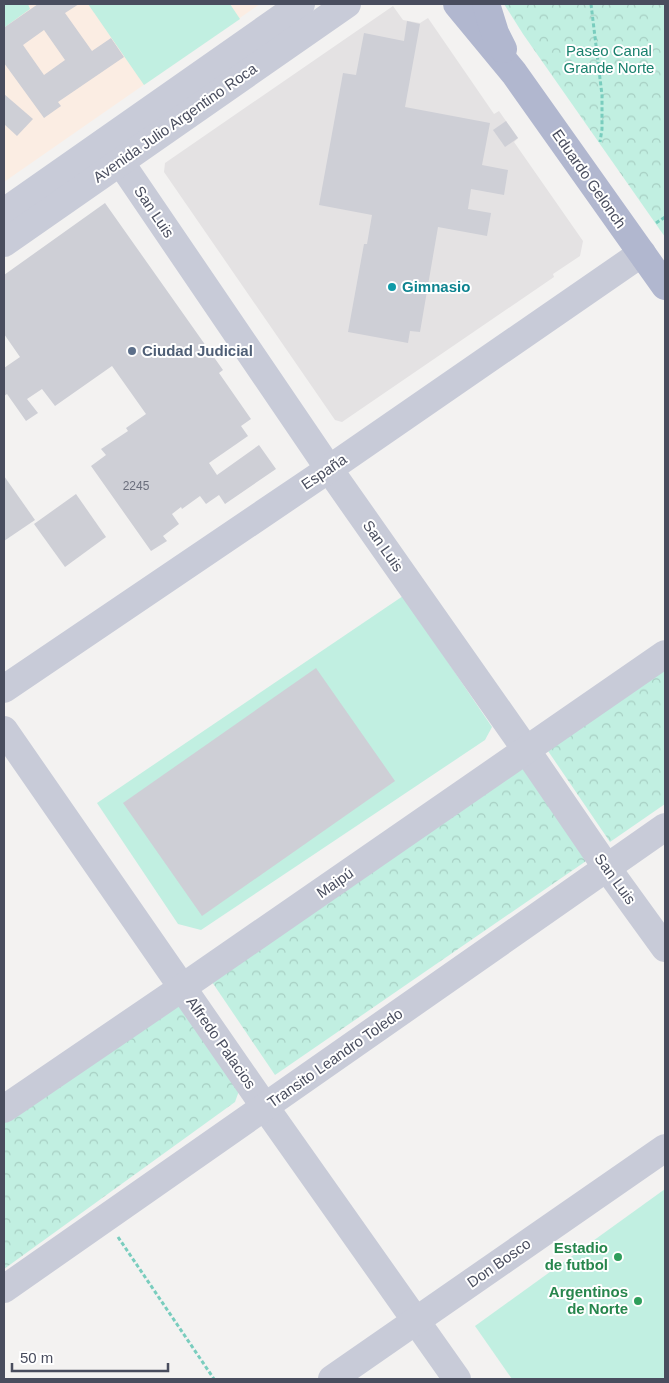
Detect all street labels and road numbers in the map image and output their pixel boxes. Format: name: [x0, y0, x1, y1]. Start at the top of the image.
street label: Avenida Julio Argentino Roca: [90, 59, 260, 186]
street label: Eduardo Gelonch: [549, 126, 630, 231]
street label: San Luis: [131, 183, 178, 241]
street label: España: [298, 450, 350, 493]
street label: San Luis: [360, 517, 407, 574]
street label: San Luis: [591, 850, 639, 907]
street label: Maipú: [313, 864, 356, 901]
street label: Alfredo Palacios: [183, 993, 259, 1092]
street label: Transito Leandro Toledo: [264, 1004, 406, 1111]
street label: Don Bosco: [464, 1235, 534, 1291]

